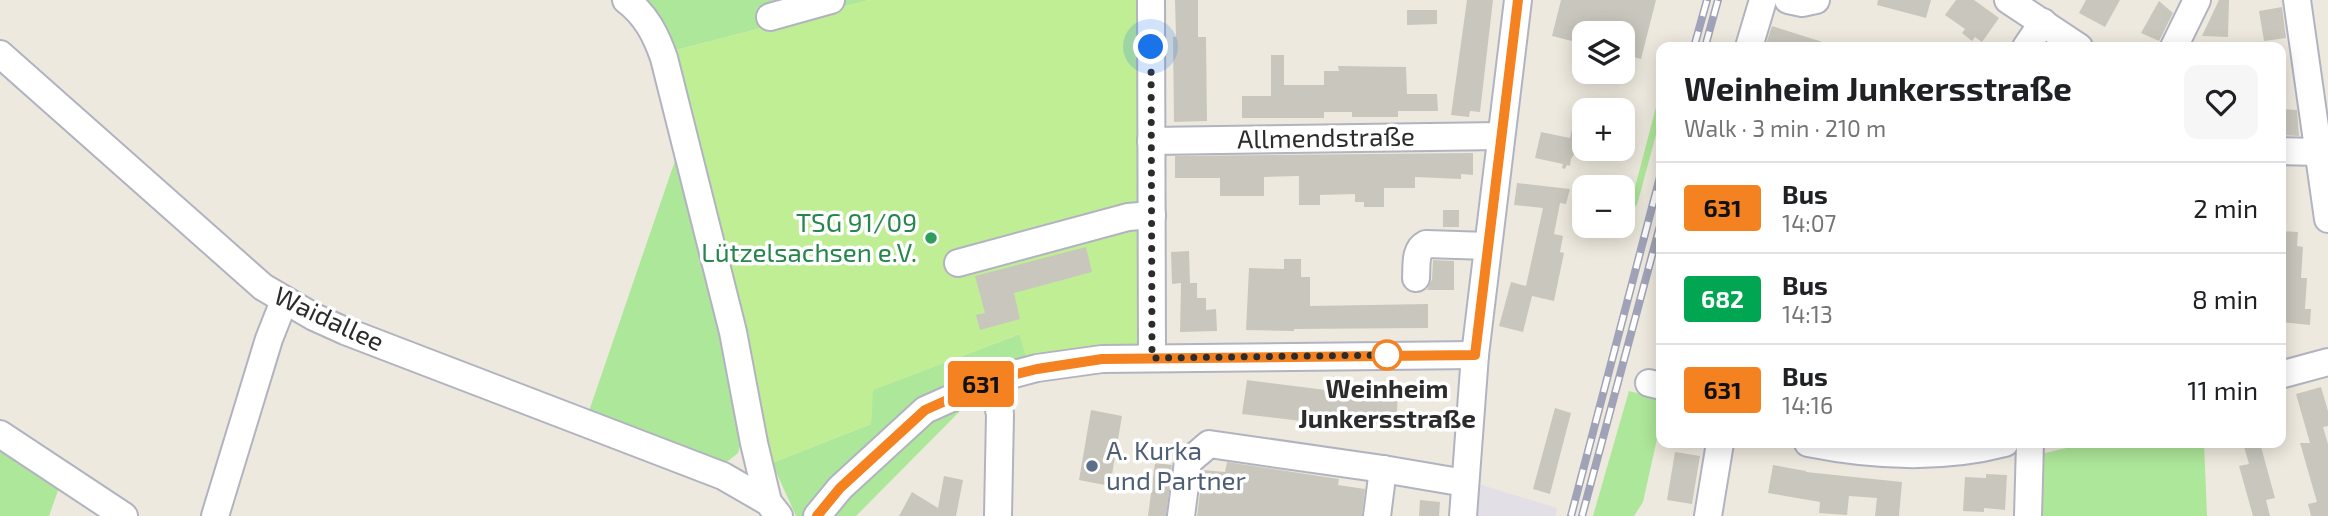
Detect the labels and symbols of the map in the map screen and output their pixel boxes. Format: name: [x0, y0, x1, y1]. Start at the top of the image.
your location: [1133, 29, 1168, 64]
street label: Allmendstraße: [1237, 119, 1415, 154]
place label: TSG 91/09 Lützelsachsen e.V.: [701, 206, 917, 267]
marker: TSG 91/09 Lützelsachsen e.V.: [923, 230, 939, 246]
street label: Waidallee: [270, 279, 389, 357]
marker: Weinheim Junkersstraße: [1372, 340, 1402, 370]
line badge: 631: [941, 361, 1021, 407]
place label: Weinheim Junkersstraße: [1298, 372, 1476, 433]
place label: A. Kurka und Partner: [1106, 434, 1246, 495]
marker: A. Kurka und Partner: [1084, 458, 1100, 474]

